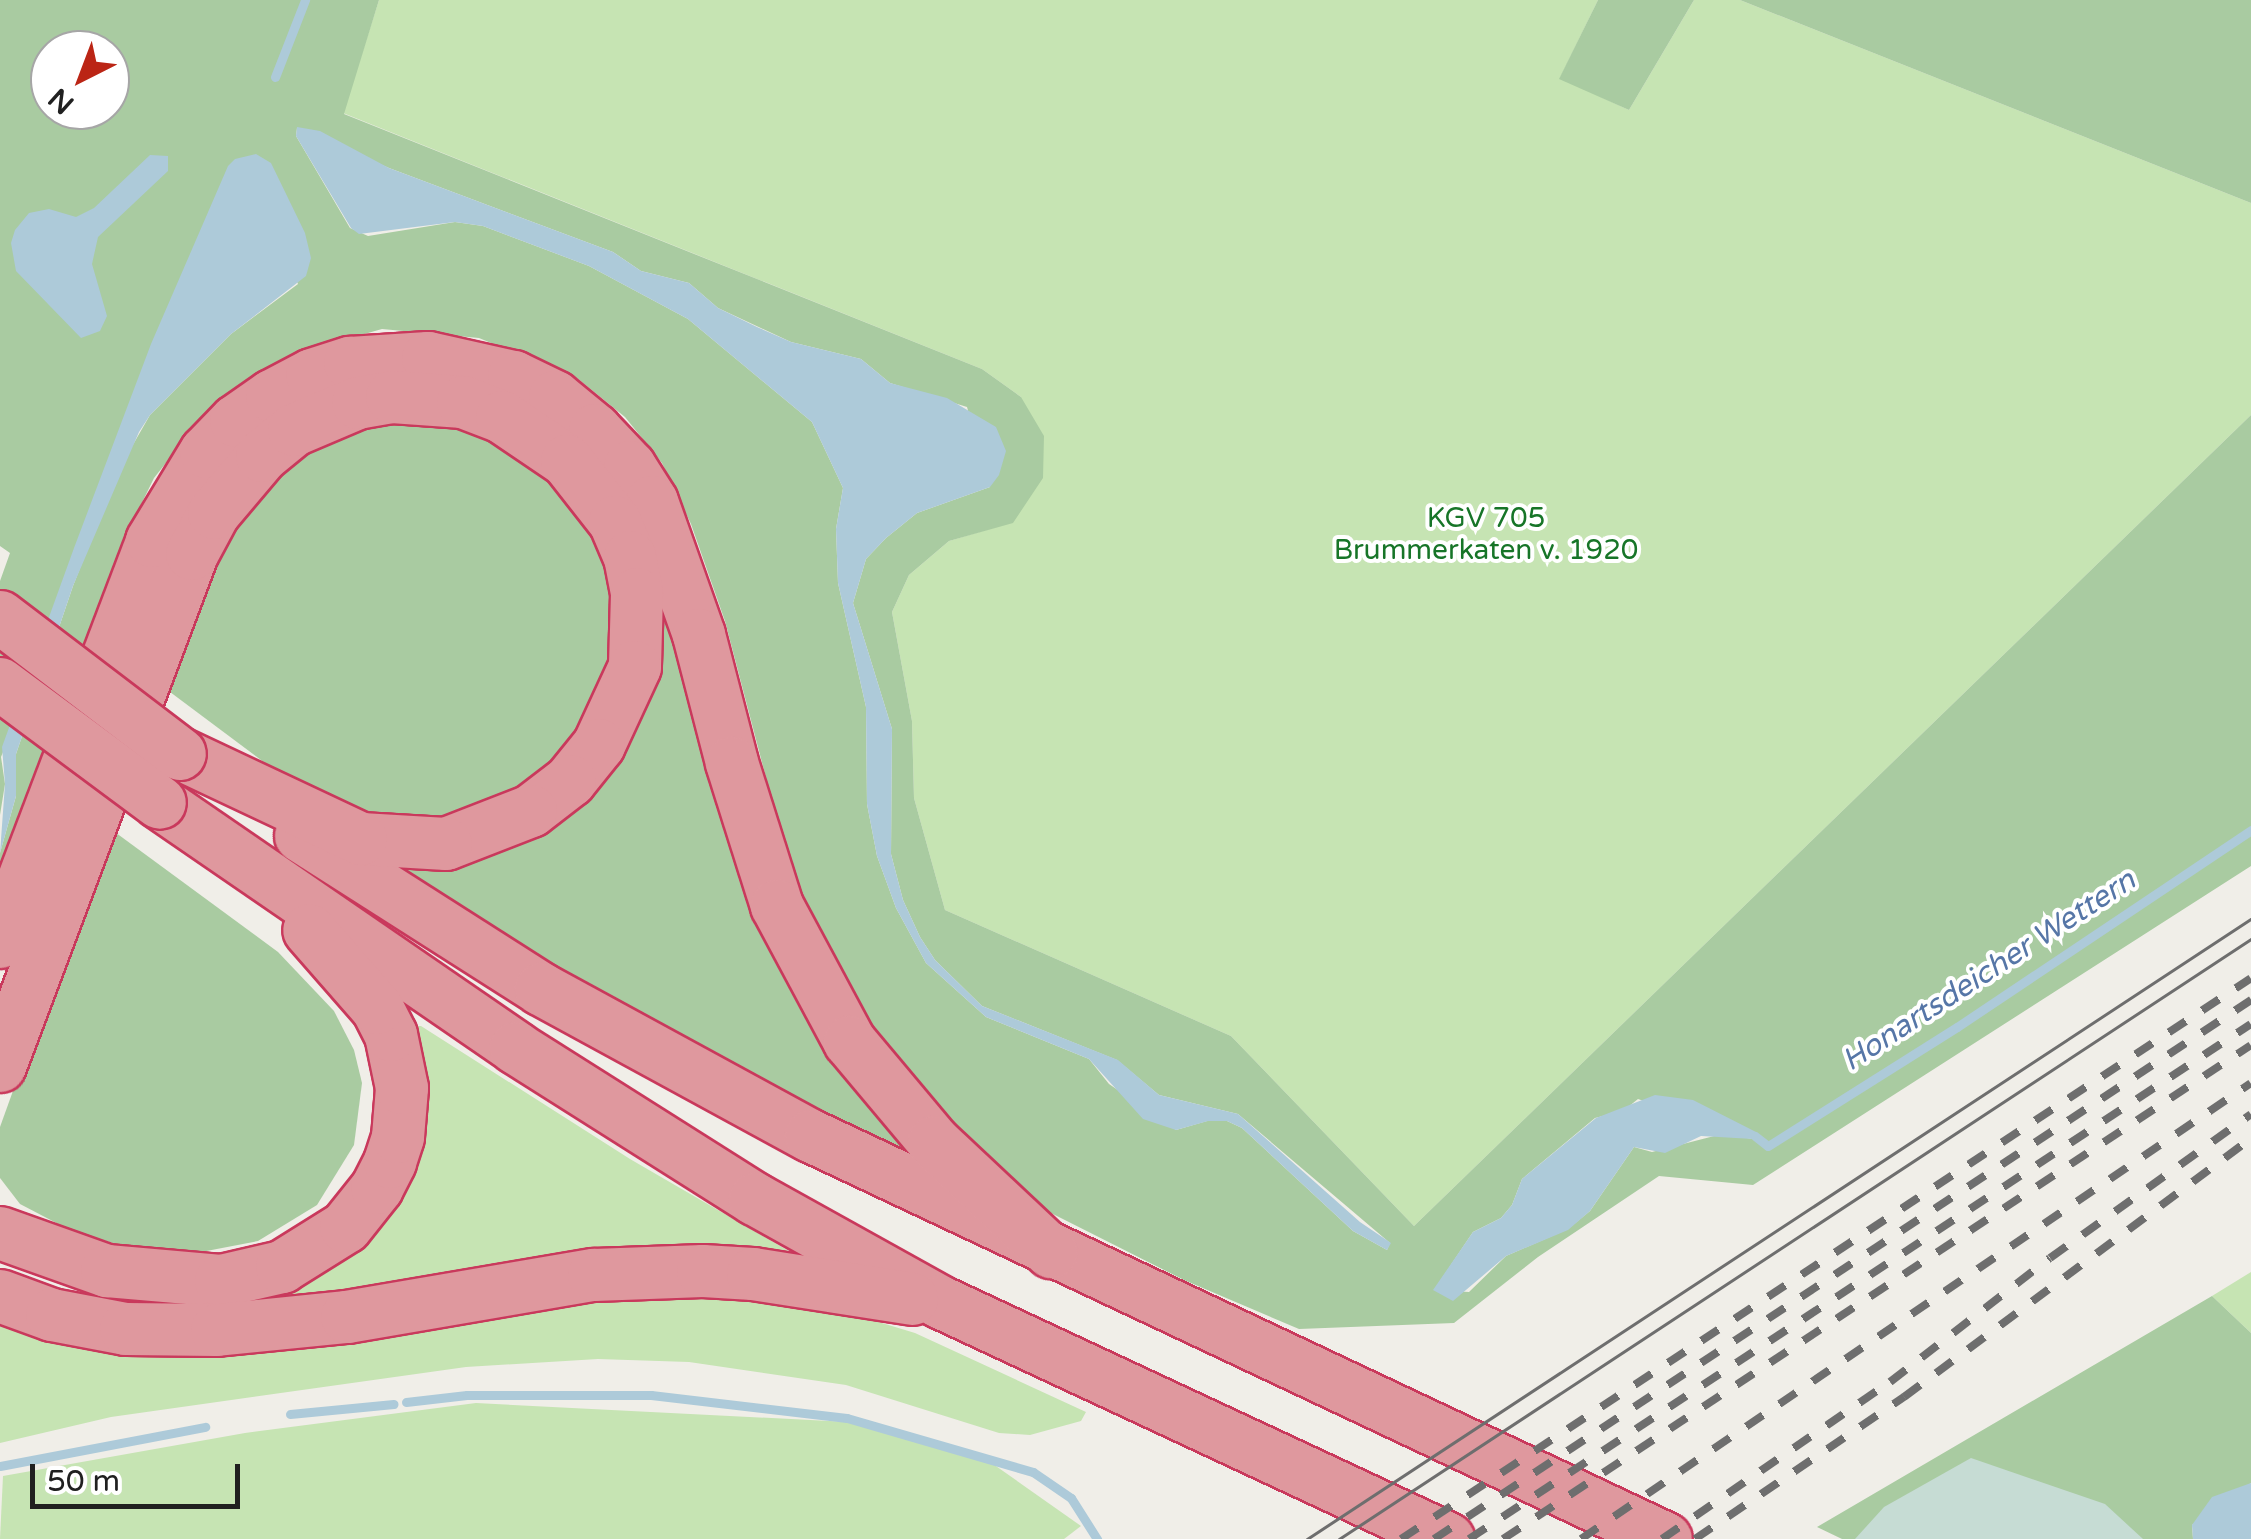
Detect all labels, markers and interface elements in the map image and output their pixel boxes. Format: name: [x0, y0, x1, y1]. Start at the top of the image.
north arrow: [30, 30, 130, 130]
text: N: [42, 81, 81, 121]
park label: KGV 705 Brummerkaten v. 1920: [1334, 501, 1638, 567]
water label: Honartsdeicher Wettern: [1836, 863, 2142, 1079]
scale bar: [35, 1444, 245, 1506]
text: 50 m: [47, 1463, 120, 1500]

